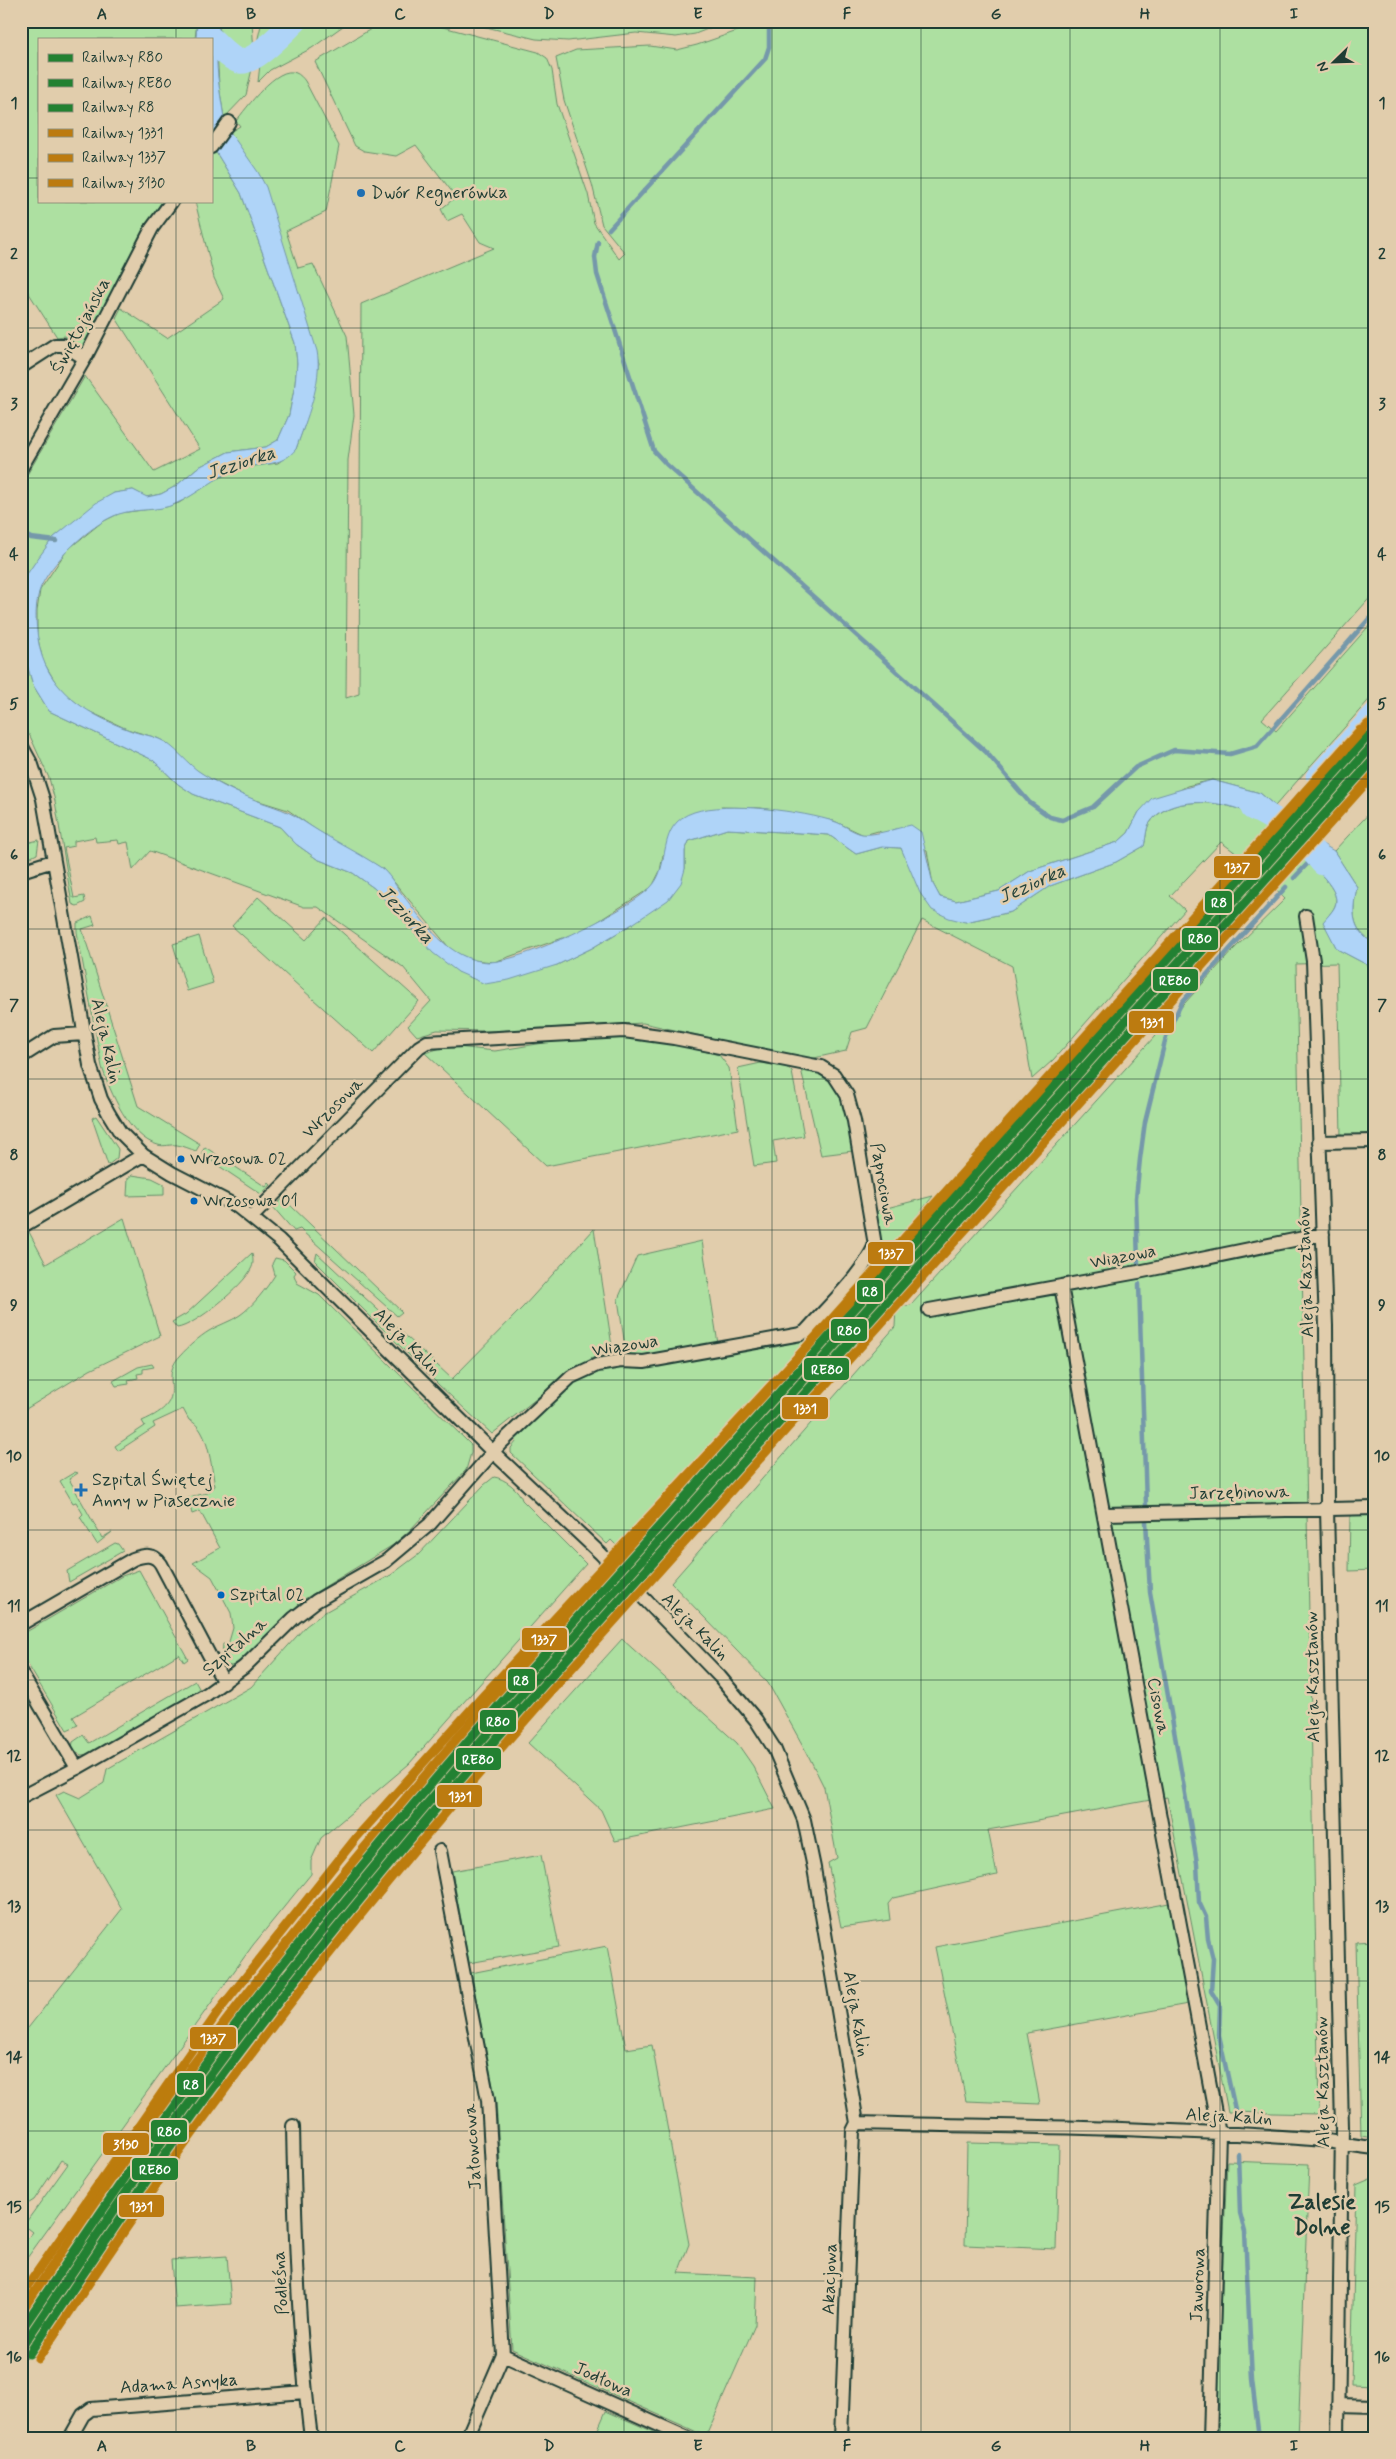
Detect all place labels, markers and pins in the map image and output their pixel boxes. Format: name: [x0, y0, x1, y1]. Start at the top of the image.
place label: Dwór Regnerówka: [371, 181, 508, 206]
marker: Dwór Regnerówka: [355, 187, 367, 199]
place label: Wrzosowa 02: [190, 1148, 286, 1170]
marker: Wrzosowa 02: [176, 1154, 186, 1164]
place label: Wrzosowa 01: [203, 1190, 298, 1212]
marker: Wrzosowa 01: [189, 1196, 199, 1206]
place label: Szpital Świętej Anny w Piasecznie: [92, 1468, 235, 1513]
marker: Szpital Świętej Anny w Piasecznie: [74, 1483, 88, 1497]
place label: Szpital 02: [230, 1584, 304, 1606]
marker: Szpital 02: [216, 1590, 226, 1600]

